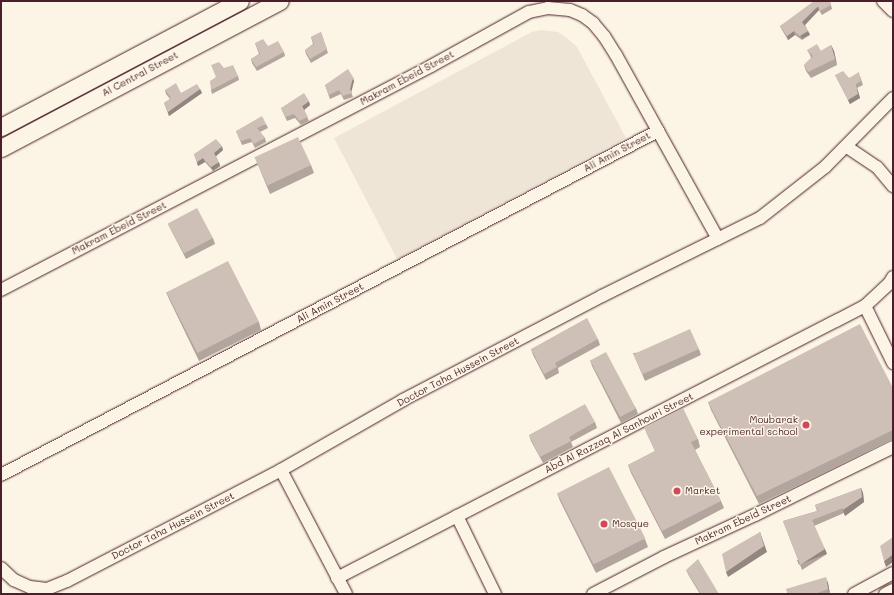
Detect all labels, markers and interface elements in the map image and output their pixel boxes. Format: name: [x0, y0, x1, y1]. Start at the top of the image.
street label: Makram Ebeid Street: [358, 48, 456, 108]
street label: Al Central Street: [100, 49, 180, 99]
street label: Ali Amin Street: [581, 129, 653, 175]
street label: Makram Ebeid Street: [70, 199, 168, 257]
street label: Ali Amin Street: [294, 280, 366, 326]
street label: Doctor Taha Hussein Street: [395, 335, 521, 409]
street label: Abd Al Razzaq Al Sanhouri Street: [543, 390, 695, 476]
place label: Moubarak experimental school: [699, 413, 798, 436]
marker: Moubarak experimental school: [801, 420, 811, 430]
place label: Market: [685, 485, 720, 497]
marker: Market: [672, 486, 682, 496]
street label: Doctor Taha Hussein Street: [110, 490, 236, 562]
street label: Makram Ebeid Street: [693, 492, 793, 548]
place label: Mosque: [612, 518, 649, 530]
marker: Mosque: [599, 519, 609, 529]

